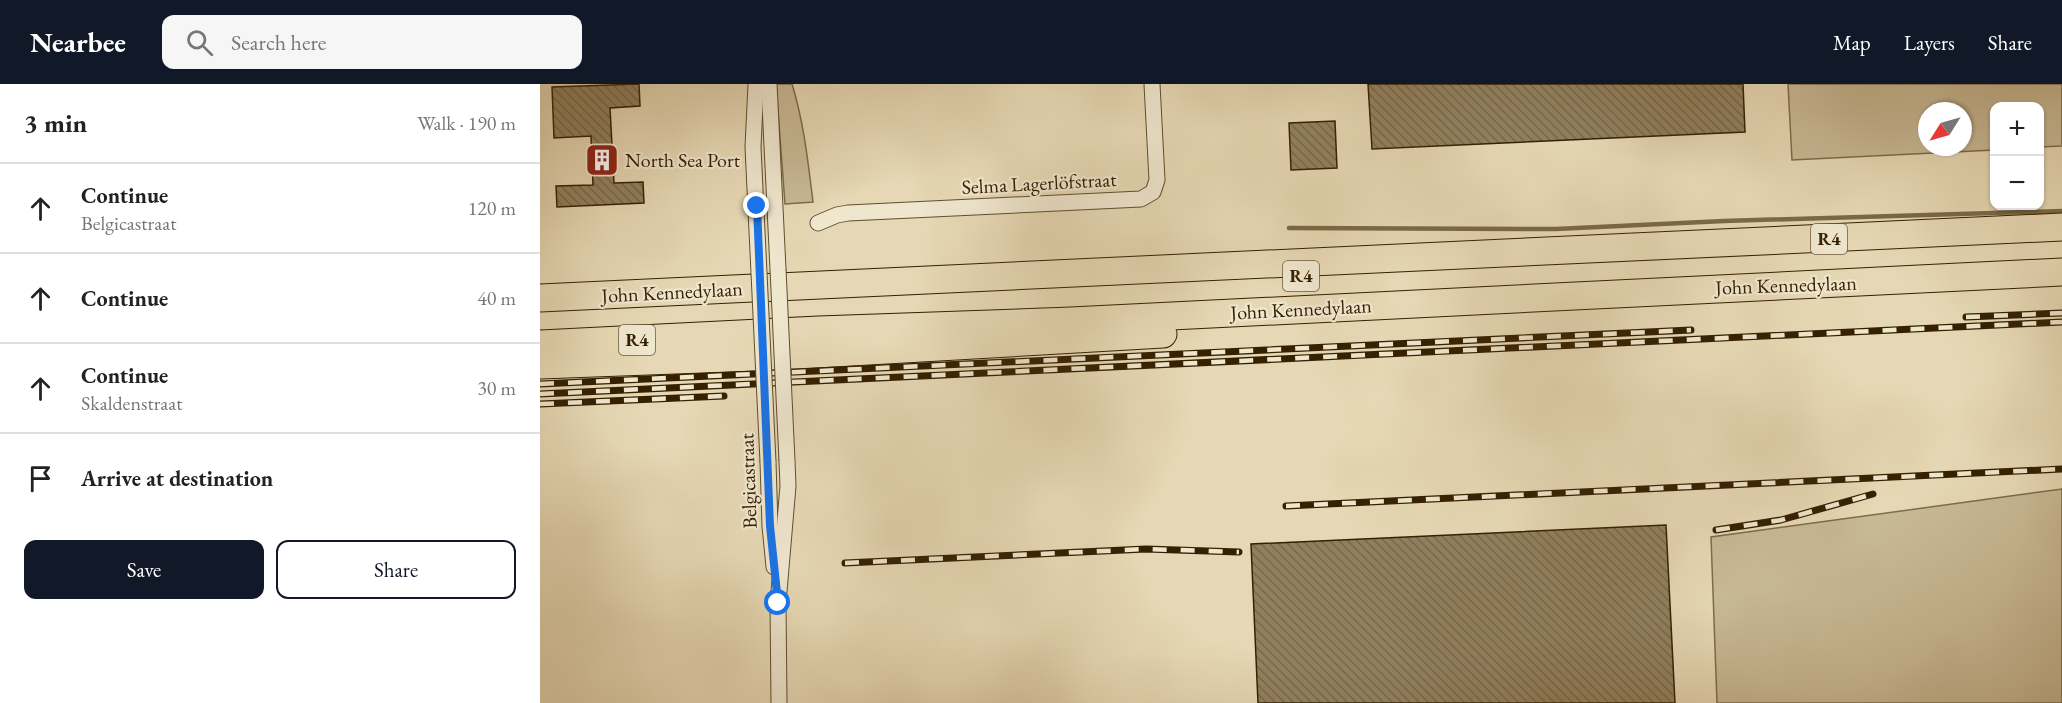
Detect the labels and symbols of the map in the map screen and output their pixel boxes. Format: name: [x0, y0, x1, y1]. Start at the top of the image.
north arrow: [1918, 102, 1972, 156]
building icon: North Sea Port: [584, 142, 620, 178]
place label: North Sea Port: [625, 147, 741, 173]
street label: Selma Lagerlöfstraat: [961, 166, 1118, 200]
route end: [743, 192, 769, 218]
road number: R4: [1811, 224, 1847, 254]
road number: R4: [1283, 261, 1319, 291]
street label: John Kennedylaan: [1713, 270, 1858, 301]
street label: John Kennedylaan: [599, 275, 744, 309]
street label: John Kennedylaan: [1228, 292, 1373, 326]
road number: R4: [619, 325, 655, 355]
street label: Belgicastraat: [733, 432, 763, 529]
route start: [764, 589, 790, 615]

